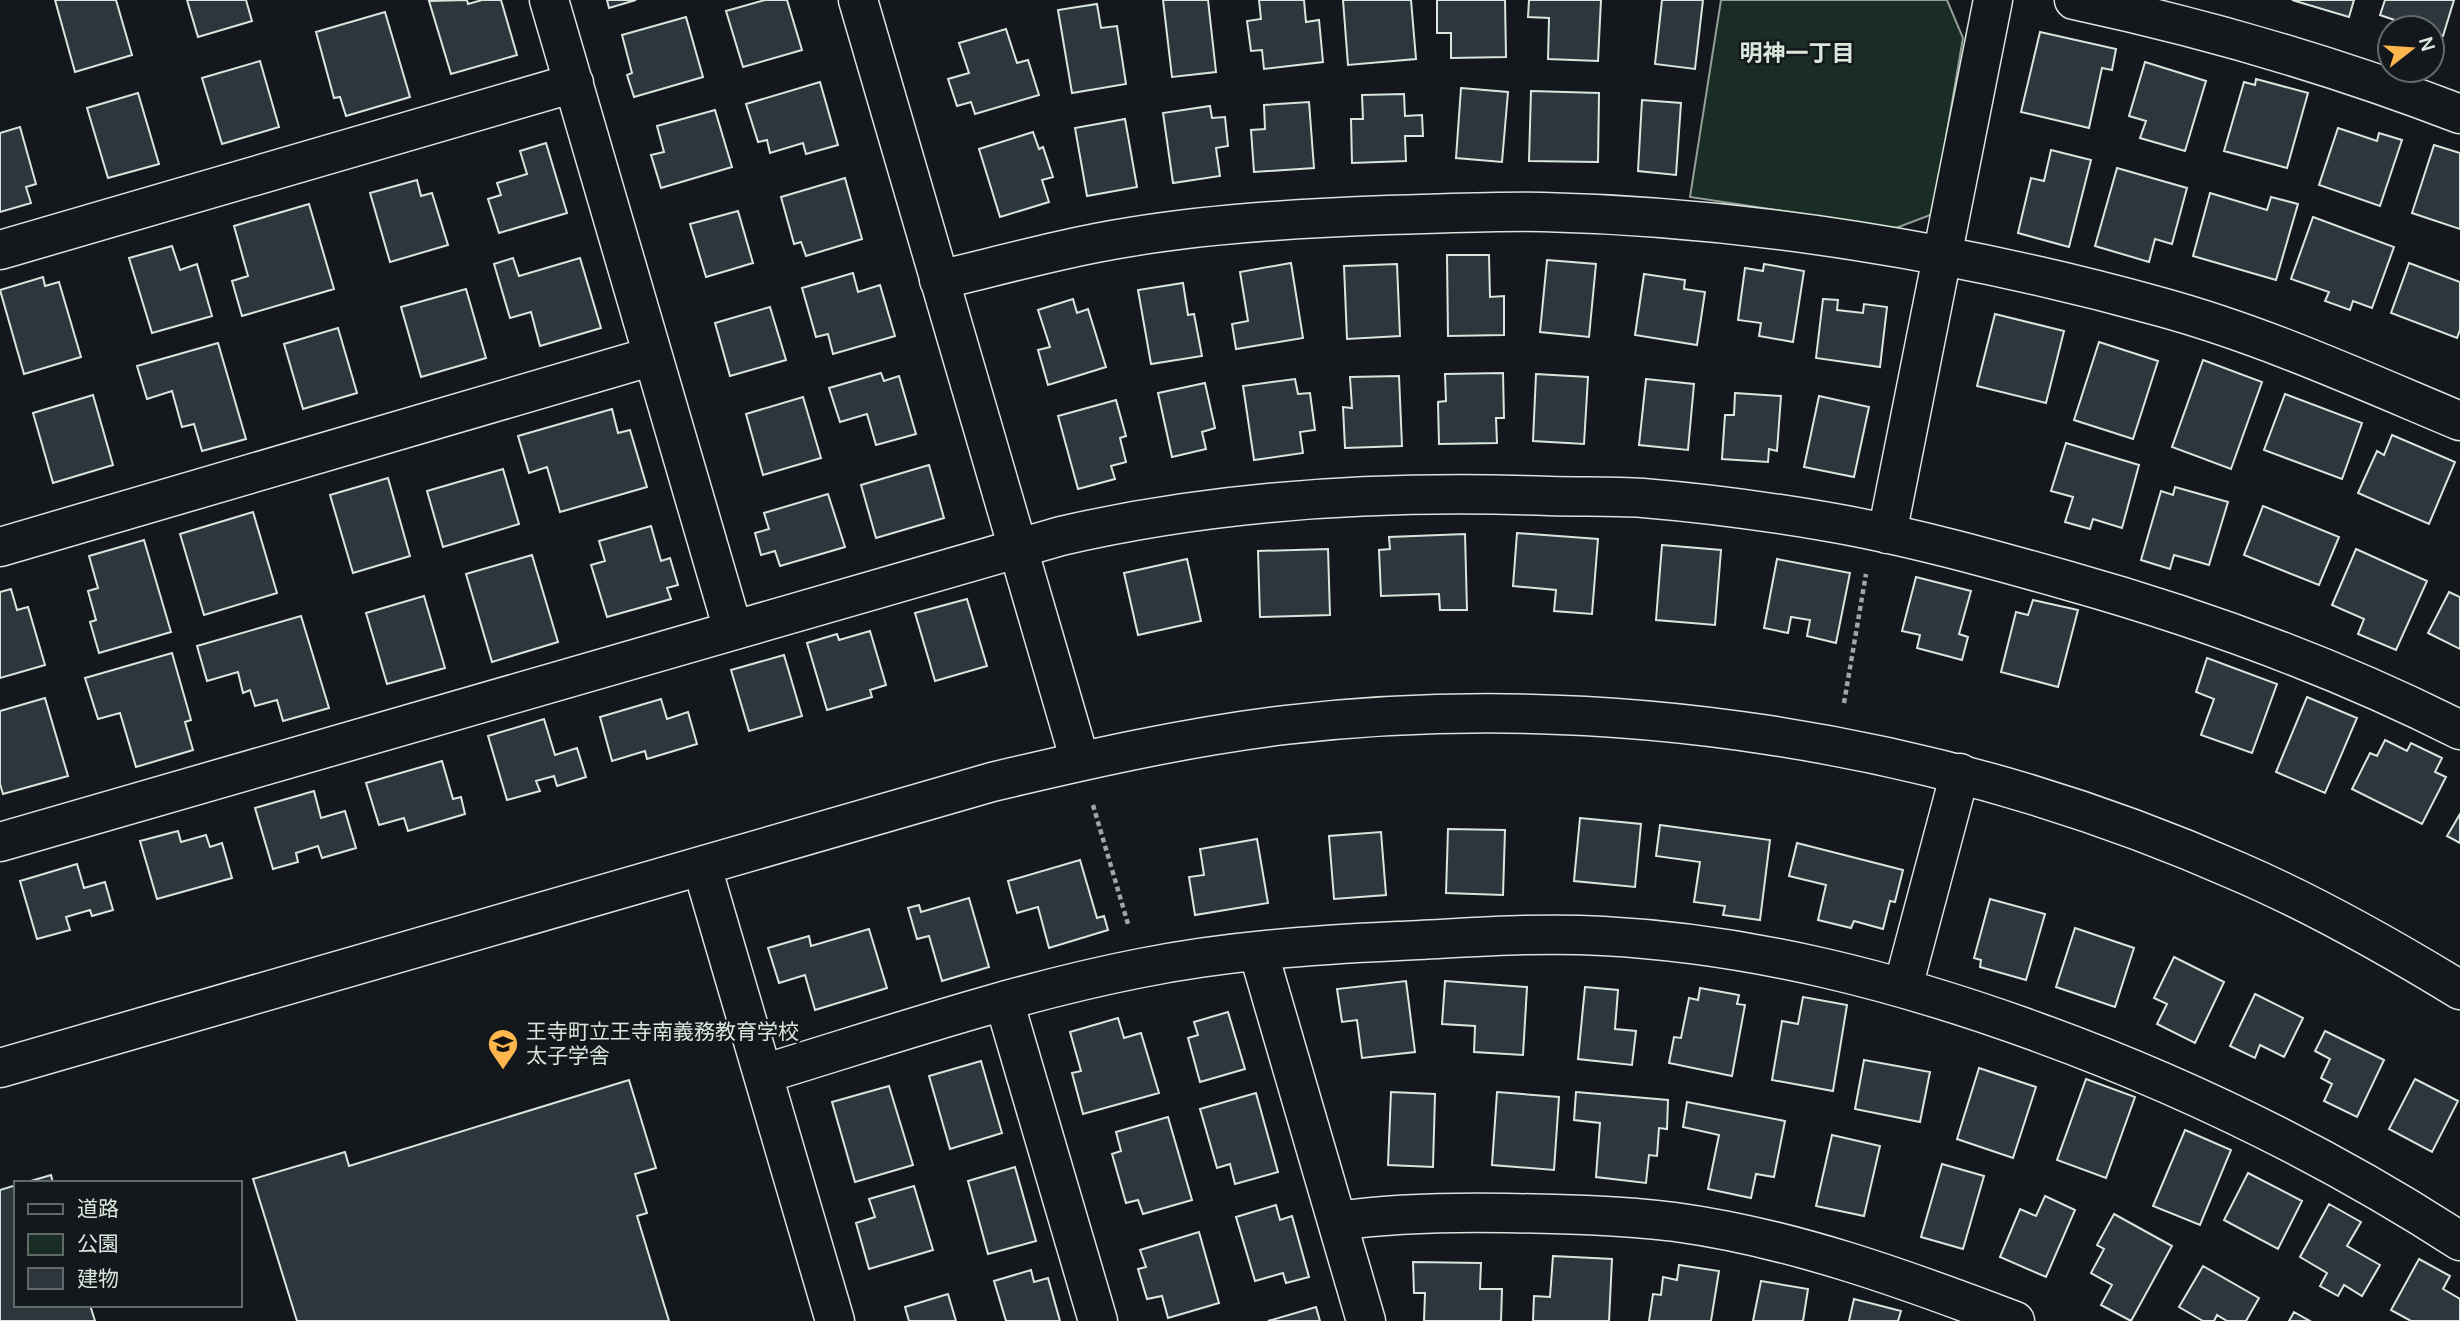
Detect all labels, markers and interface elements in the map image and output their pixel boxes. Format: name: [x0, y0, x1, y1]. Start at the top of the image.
north arrow: [2376, 14, 2446, 84]
text: N: [2413, 34, 2442, 54]
district label: 明神一丁目: [1740, 36, 1855, 68]
place label: 王寺町立王寺南義務教育学校 太子学舎: [526, 1017, 799, 1069]
school or university icon: 王寺町立王寺南義務教育学校 太子学舎: [486, 1027, 520, 1071]
legend: [14, 1181, 242, 1307]
text: 道路: [77, 1194, 119, 1222]
text: 公園: [77, 1229, 119, 1257]
text: 建物: [77, 1264, 119, 1292]

